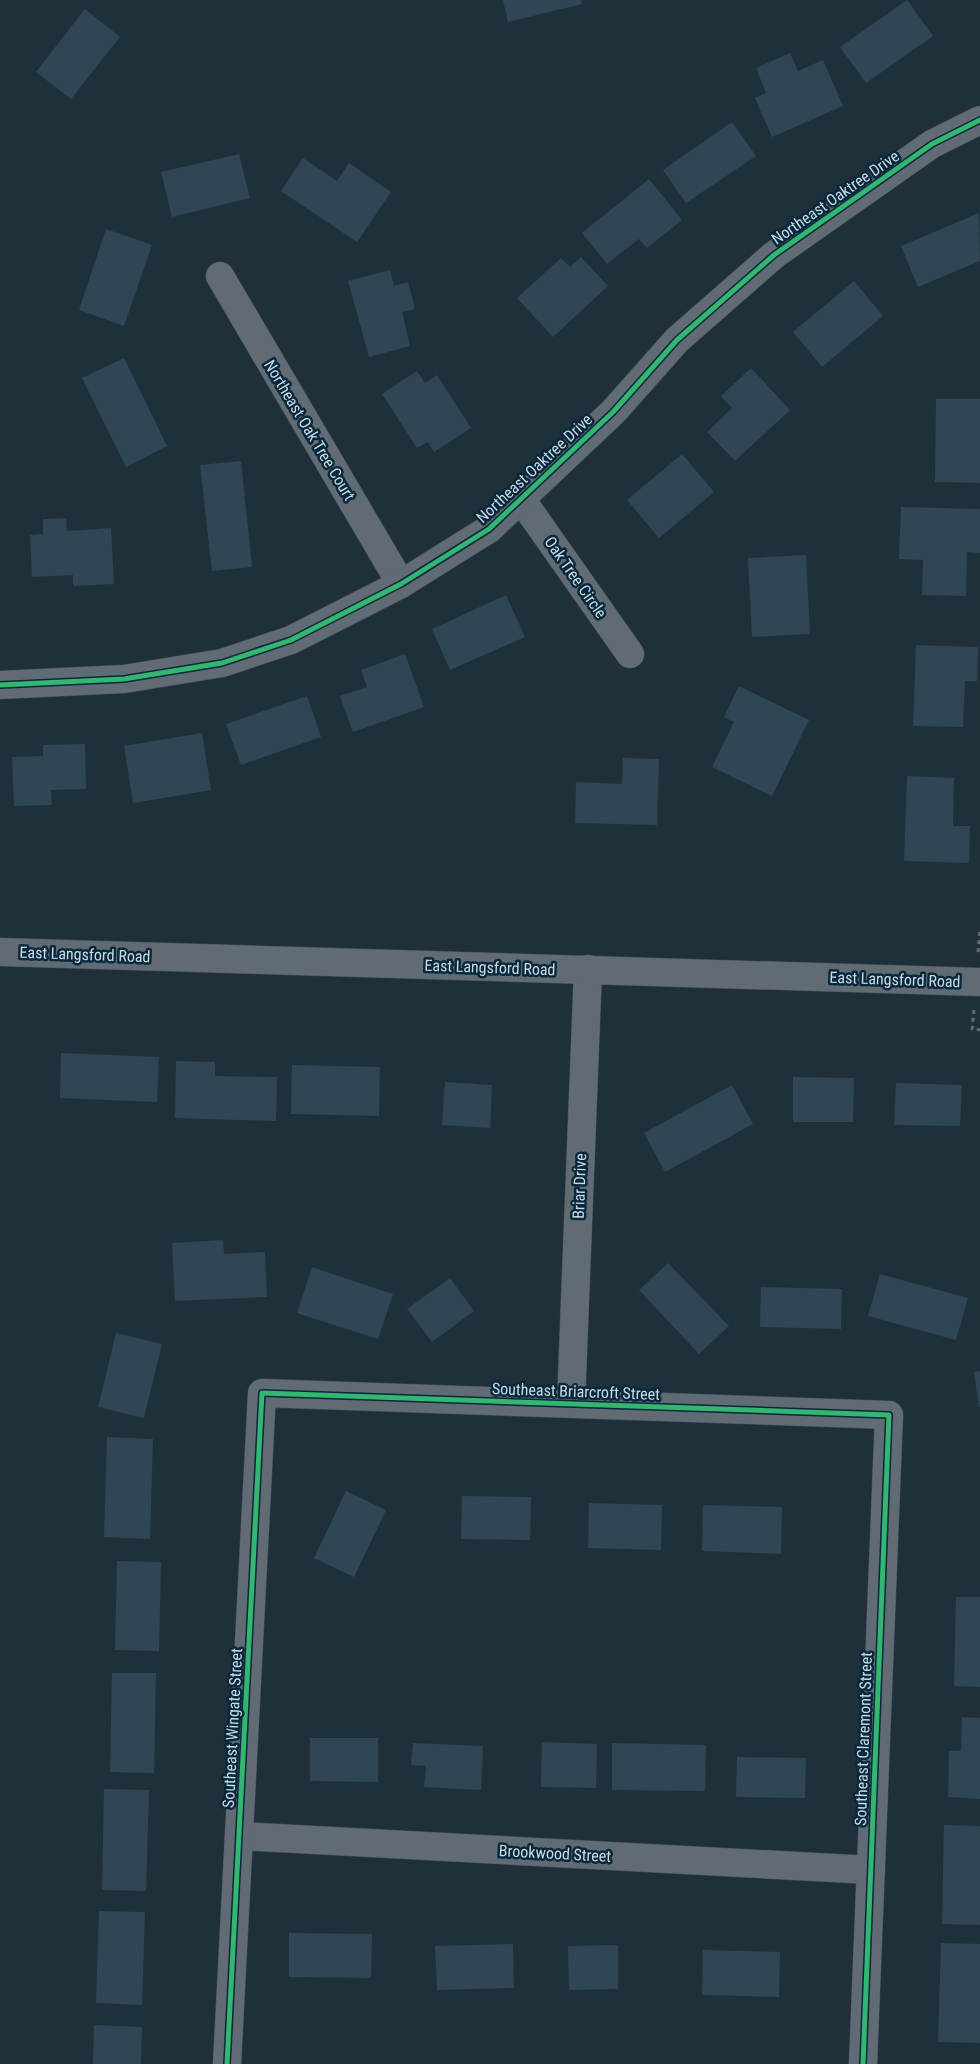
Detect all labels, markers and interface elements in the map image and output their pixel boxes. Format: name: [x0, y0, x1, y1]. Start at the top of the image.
street label: Northeast Oaktree Drive: [768, 146, 903, 249]
street label: Northeast Oak Tree Court: [260, 357, 359, 504]
street label: Northeast Oaktree Drive: [473, 410, 596, 527]
street label: Oak Tree Circle: [541, 533, 611, 622]
street label: East Langsford Road: [19, 943, 151, 966]
street label: East Langsford Road: [424, 956, 556, 979]
street label: East Langsford Road: [829, 968, 961, 991]
street label: Briar Drive: [569, 1153, 590, 1219]
street label: Southeast Briarcroft Street: [492, 1379, 661, 1404]
street label: Southeast Wingate Street: [219, 1647, 246, 1808]
street label: Southeast Claremont Street: [851, 1652, 876, 1826]
street label: Brookwood Street: [498, 1841, 612, 1866]

